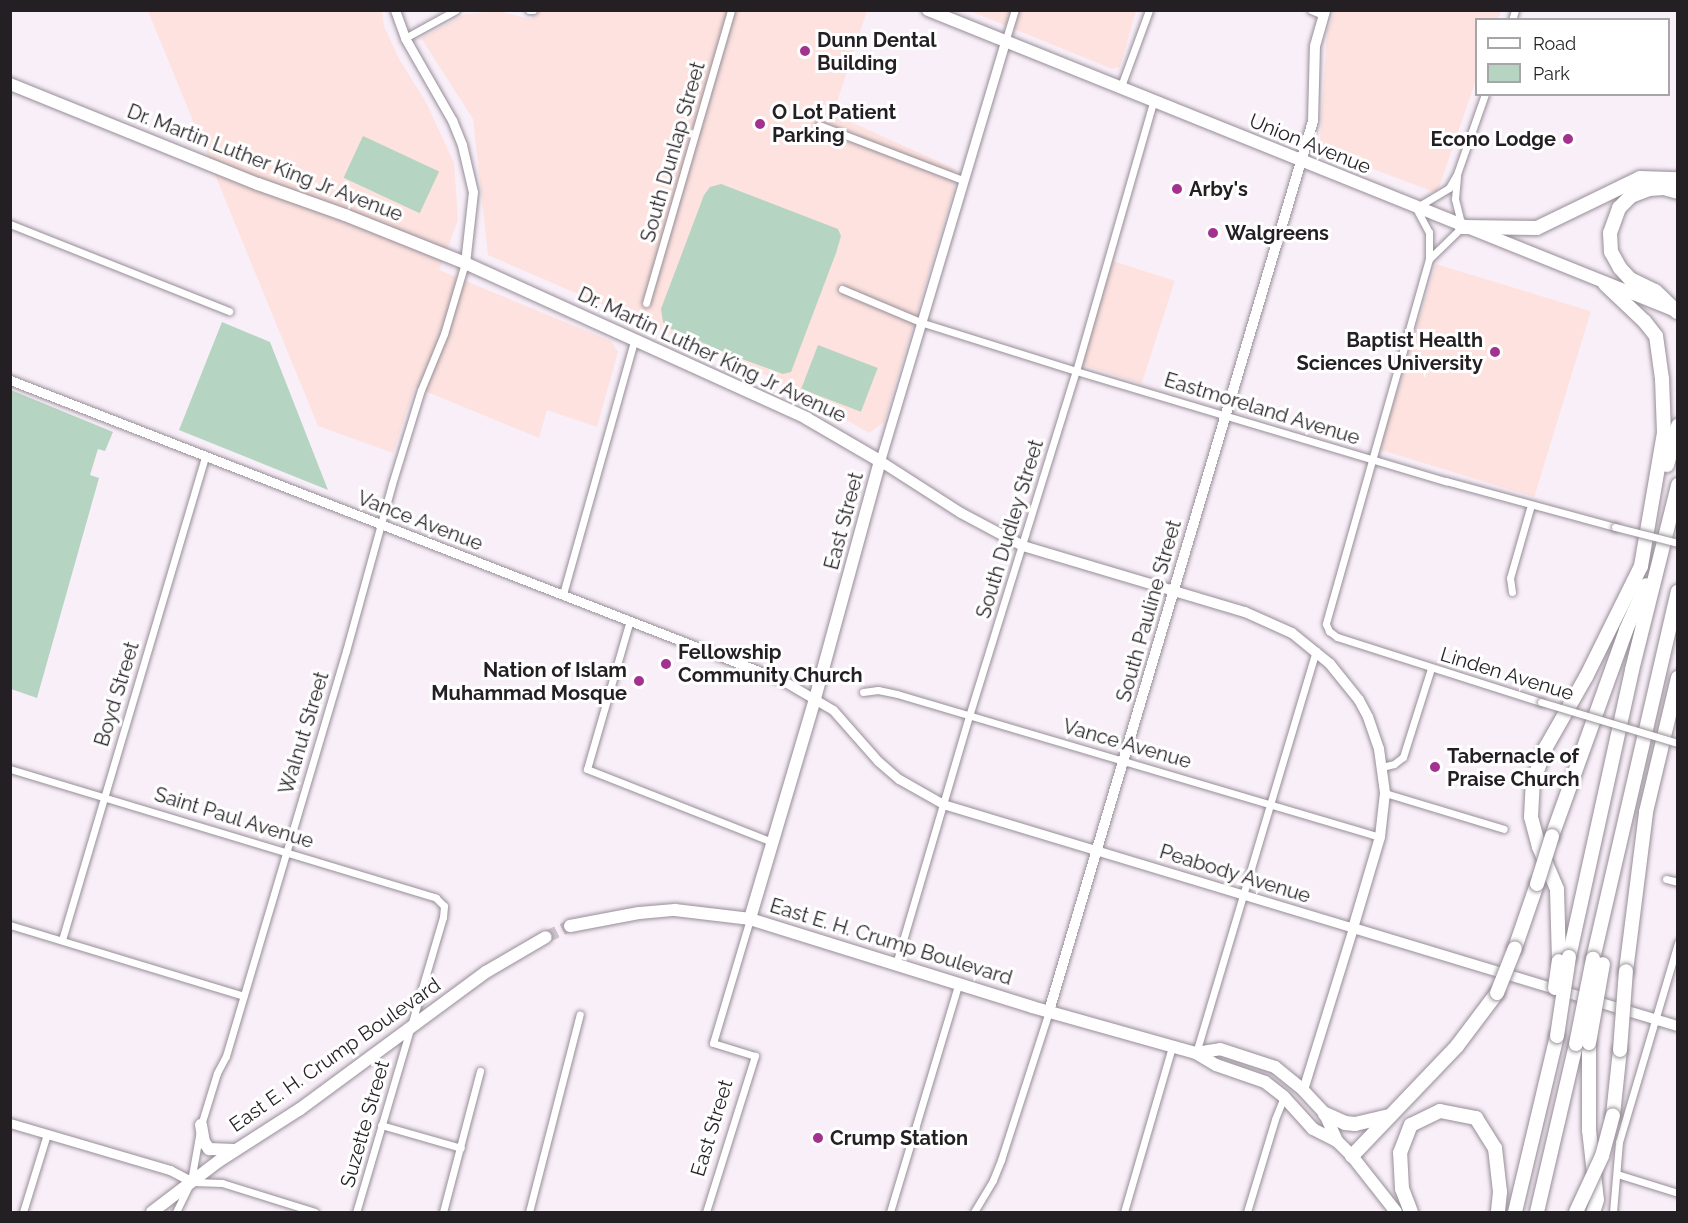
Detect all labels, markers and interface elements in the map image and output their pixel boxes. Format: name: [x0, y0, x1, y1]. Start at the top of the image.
legend: [1475, 18, 1670, 96]
place label: Dunn Dental Building: [817, 28, 936, 75]
text: Road: [1533, 33, 1576, 54]
marker: Dunn Dental Building: [798, 44, 812, 58]
street label: South Dunlap Street: [636, 59, 710, 245]
text: Park: [1533, 63, 1570, 84]
street label: Dr. Martin Luther King Jr Avenue: [123, 99, 407, 227]
place label: O Lot Patient Parking: [772, 100, 896, 147]
street label: Union Avenue: [1245, 109, 1375, 179]
marker: O Lot Patient Parking: [753, 117, 767, 131]
place label: Econo Lodge: [1431, 127, 1556, 151]
marker: Econo Lodge: [1561, 132, 1575, 146]
place label: Arby's: [1189, 177, 1248, 201]
marker: Arby's: [1170, 182, 1184, 196]
place label: Walgreens: [1225, 221, 1329, 245]
marker: Walgreens: [1206, 226, 1220, 240]
street label: Dr. Martin Luther King Jr Avenue: [573, 282, 851, 428]
place label: Baptist Health Sciences University: [1296, 328, 1483, 375]
marker: Baptist Health Sciences University: [1488, 345, 1502, 359]
street label: Eastmoreland Avenue: [1161, 368, 1363, 450]
street label: South Dudley Street: [971, 436, 1049, 622]
street label: East Street: [819, 470, 869, 572]
street label: Vance Avenue: [354, 486, 486, 556]
street label: South Pauline Street: [1112, 517, 1186, 705]
street label: Boyd Street: [90, 639, 144, 749]
place label: Fellowship Community Church: [678, 640, 863, 687]
street label: Linden Avenue: [1437, 642, 1577, 706]
marker: Fellowship Community Church: [659, 657, 673, 671]
place label: Nation of Islam Muhammad Mosque: [431, 658, 627, 705]
street label: Walnut Street: [274, 669, 334, 797]
marker: Nation of Islam Muhammad Mosque: [632, 674, 646, 688]
street label: Vance Avenue: [1060, 714, 1194, 774]
place label: Tabernacle of Praise Church: [1447, 744, 1580, 791]
marker: Tabernacle of Praise Church: [1428, 760, 1442, 774]
street label: Saint Paul Avenue: [151, 782, 317, 854]
street label: Peabody Avenue: [1156, 839, 1314, 909]
street label: East E. H. Crump Boulevard: [767, 894, 1015, 990]
street label: East E. H. Crump Boulevard: [225, 973, 445, 1137]
street label: Suzette Street: [335, 1058, 395, 1190]
street label: East Street: [686, 1077, 738, 1179]
place label: Crump Station: [830, 1126, 968, 1150]
marker: Crump Station: [811, 1131, 825, 1145]

